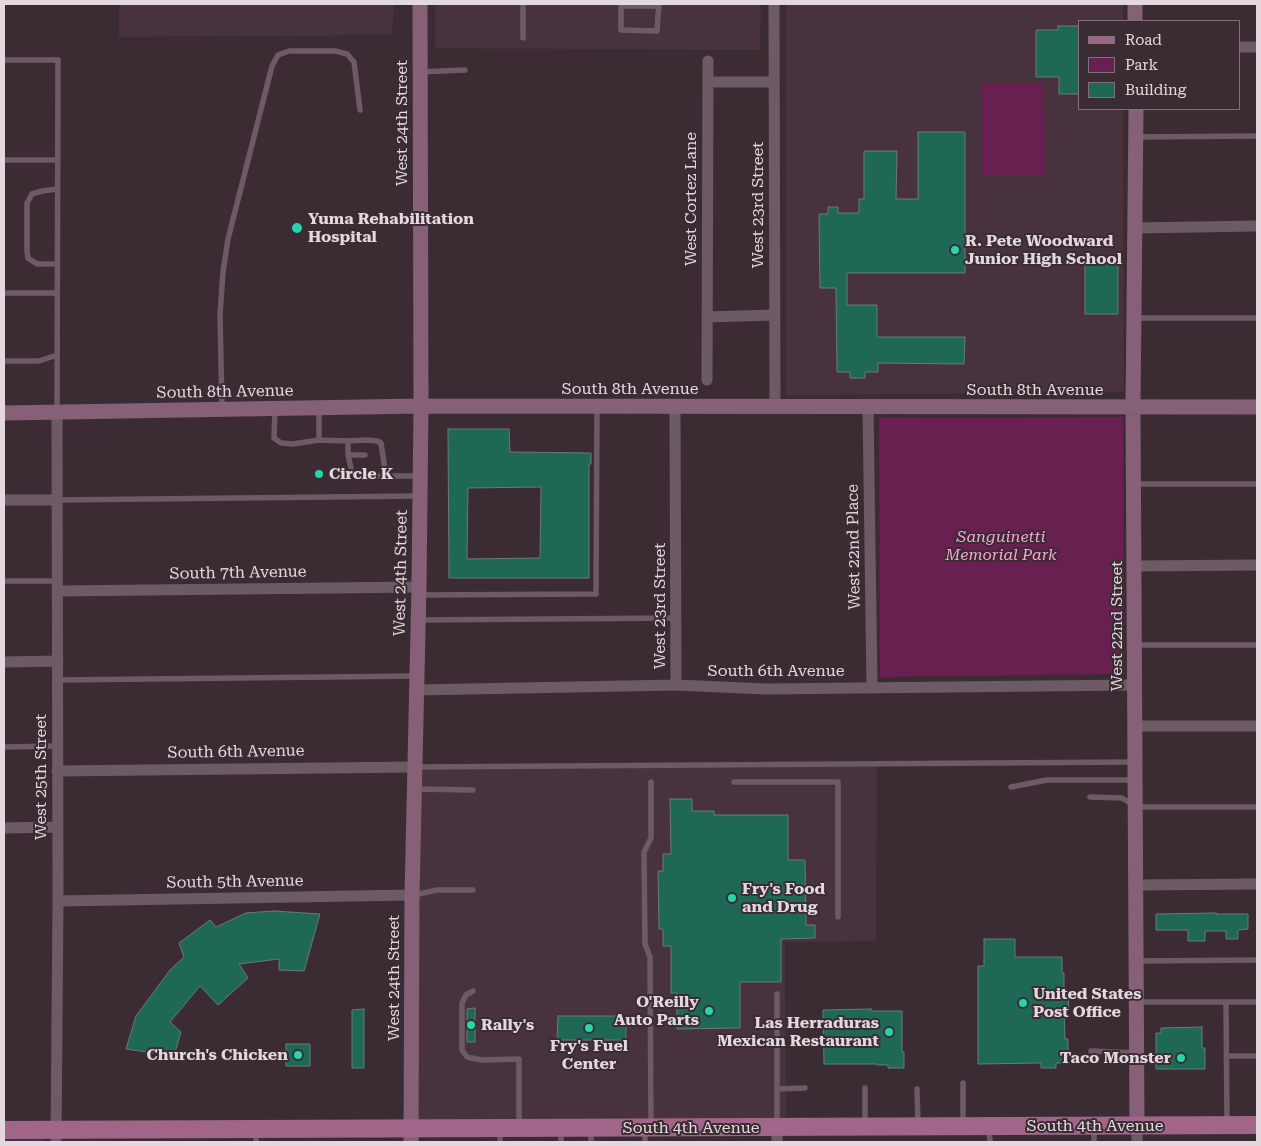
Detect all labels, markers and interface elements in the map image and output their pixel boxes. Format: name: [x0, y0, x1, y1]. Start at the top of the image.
legend: [1078, 20, 1241, 110]
text: Road: [1125, 31, 1162, 49]
text: Park: [1125, 56, 1158, 74]
street label: West 24th Street: [392, 60, 412, 186]
text: Building: [1125, 81, 1186, 99]
street label: West Cortez Lane: [681, 132, 701, 266]
street label: West 23rd Street: [748, 142, 768, 268]
place label: Yuma Rehabilitation Hospital: [308, 209, 474, 247]
marker: Yuma Rehabilitation Hospital: [290, 221, 304, 235]
place label: R. Pete Woodward Junior High School: [965, 231, 1122, 269]
marker: R. Pete Woodward Junior High School: [949, 244, 961, 256]
street label: South 8th Avenue: [561, 379, 699, 399]
street label: South 8th Avenue: [966, 380, 1104, 400]
street label: South 8th Avenue: [156, 381, 294, 403]
place label: Circle K: [329, 464, 393, 484]
marker: Circle K: [313, 468, 325, 480]
street label: West 22nd Place: [843, 484, 865, 610]
street label: West 24th Street: [390, 510, 412, 636]
park label: Sanguinetti Memorial Park: [945, 527, 1057, 565]
street label: West 23rd Street: [650, 543, 670, 669]
street label: West 22nd Street: [1107, 561, 1127, 691]
street label: South 7th Avenue: [169, 562, 307, 584]
street label: South 6th Avenue: [707, 661, 845, 681]
street label: West 25th Street: [31, 714, 51, 840]
street label: South 6th Avenue: [167, 741, 305, 763]
street label: South 5th Avenue: [166, 871, 304, 893]
place label: Fry's Food and Drug: [742, 879, 825, 917]
marker: Fry's Food and Drug: [726, 892, 738, 904]
street label: West 24th Street: [384, 915, 404, 1041]
place label: United States Post Office: [1033, 984, 1141, 1022]
place label: O'Reilly Auto Parts: [614, 992, 699, 1030]
marker: United States Post Office: [1017, 997, 1029, 1009]
marker: O'Reilly Auto Parts: [703, 1005, 715, 1017]
place label: Las Herraduras Mexican Restaurant: [717, 1013, 879, 1051]
place label: Rally's: [481, 1015, 534, 1035]
marker: Rally's: [465, 1019, 477, 1031]
marker: Fry's Fuel Center: [583, 1022, 595, 1034]
marker: Las Herraduras Mexican Restaurant: [883, 1026, 895, 1038]
place label: Fry's Fuel Center: [550, 1036, 628, 1074]
place label: Church's Chicken: [146, 1045, 288, 1065]
place label: Taco Monster: [1060, 1048, 1171, 1068]
marker: Church's Chicken: [292, 1049, 304, 1061]
marker: Taco Monster: [1175, 1052, 1187, 1064]
street label: South 4th Avenue: [1026, 1116, 1164, 1136]
street label: South 4th Avenue: [622, 1118, 760, 1138]

